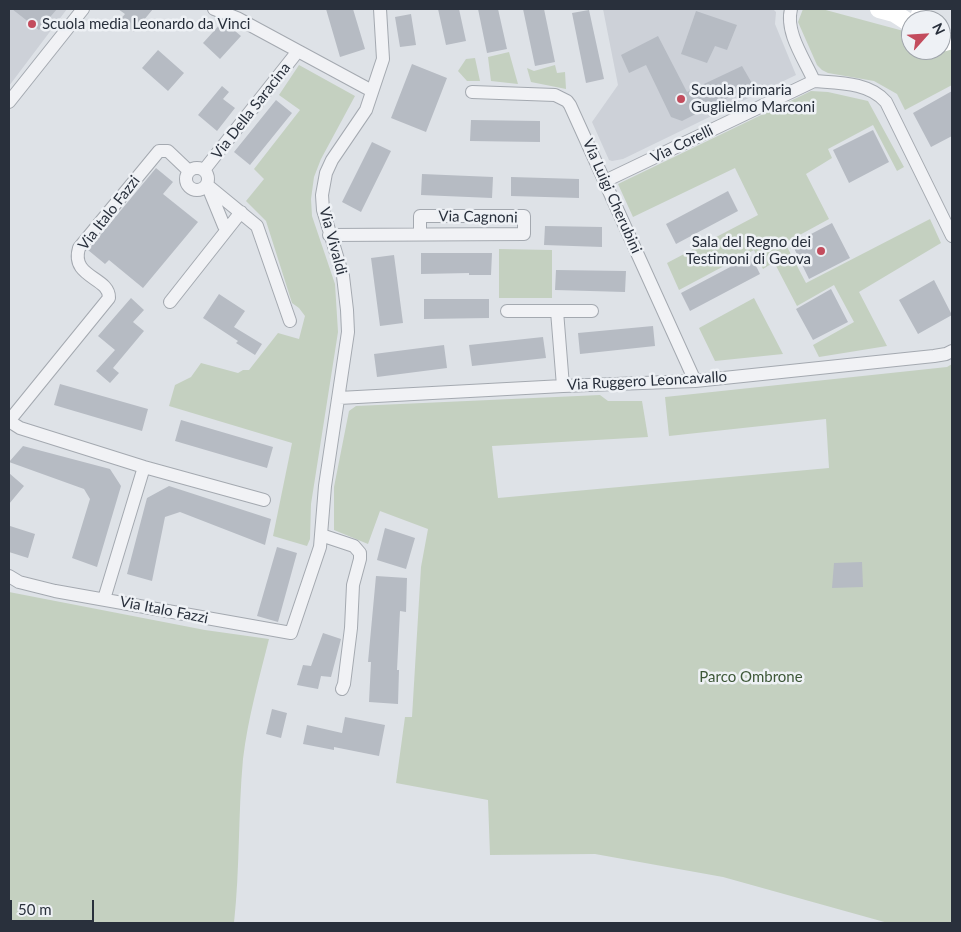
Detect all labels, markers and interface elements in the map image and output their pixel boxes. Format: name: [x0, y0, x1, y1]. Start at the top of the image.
north arrow: [901, 10, 951, 60]
place label: Scuola media Leonardo da Vinci: [42, 15, 250, 33]
marker: Scuola media Leonardo da Vinci: [26, 18, 38, 30]
text: N: [929, 20, 949, 37]
street label: Via Della Saracina: [208, 59, 294, 163]
place label: Scuola primaria Guglielmo Marconi: [691, 81, 815, 116]
marker: Scuola primaria Guglielmo Marconi: [675, 93, 687, 105]
street label: Via Corelli: [648, 121, 716, 167]
street label: Via Luigi Cherubini: [579, 136, 645, 256]
street label: Via Italo Fazzi: [74, 172, 144, 254]
street label: Via Vivaldi: [315, 205, 351, 277]
street label: Via Cagnoni: [438, 207, 518, 227]
place label: Sala del Regno dei Testimoni di Geova: [686, 233, 811, 268]
marker: Sala del Regno dei Testimoni di Geova: [815, 245, 827, 257]
street label: Via Ruggero Leoncavallo: [566, 368, 728, 394]
street label: Via Italo Fazzi: [118, 593, 210, 627]
park label: Parco Ombrone: [699, 668, 803, 686]
scale bar: [12, 890, 96, 922]
text: 50 m: [18, 900, 52, 918]

